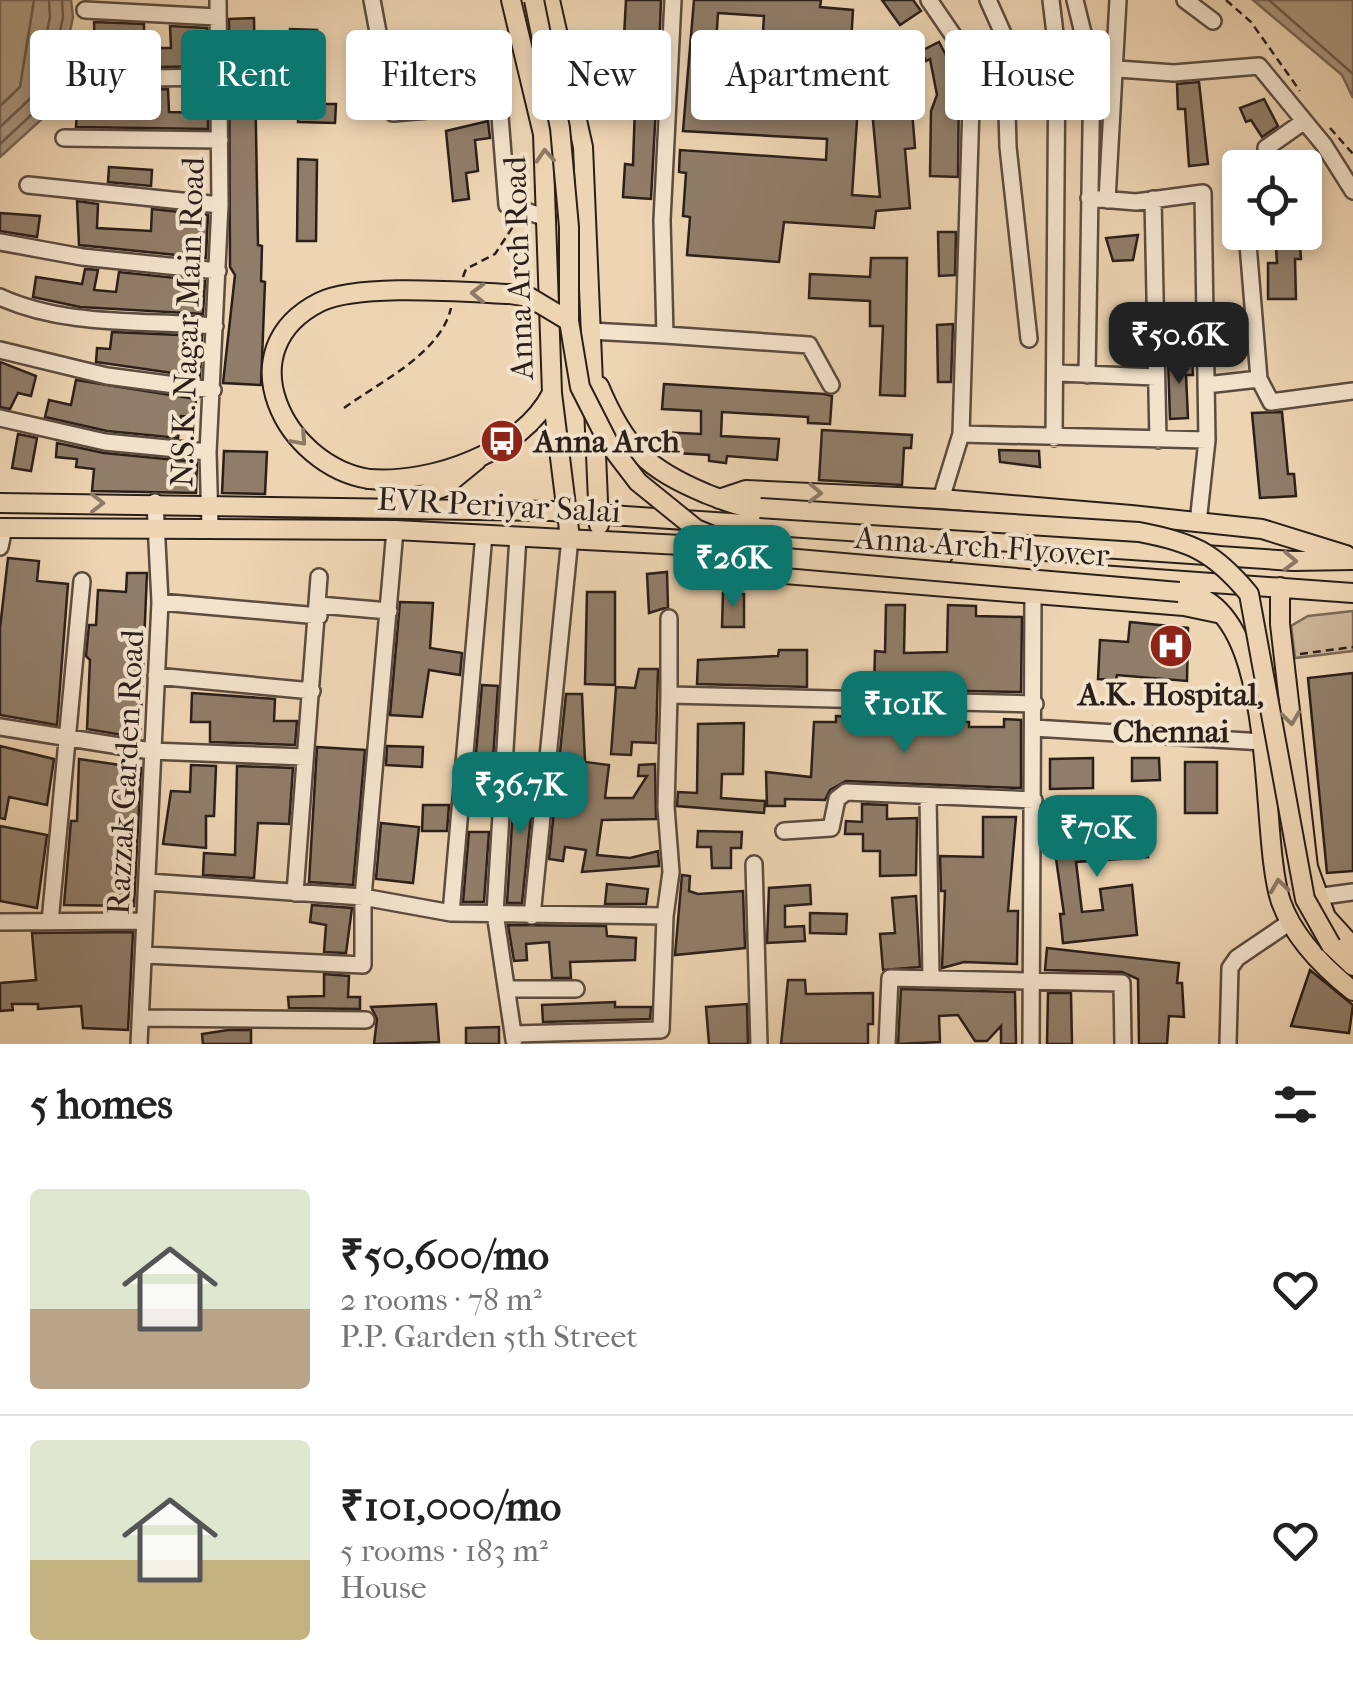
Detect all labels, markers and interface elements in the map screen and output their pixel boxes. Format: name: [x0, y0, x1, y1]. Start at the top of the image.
chip: Buy: [30, 30, 161, 120]
chip: Rent: [181, 30, 326, 120]
chip: Filters: [346, 30, 512, 120]
chip: New: [532, 30, 671, 120]
chip: Apartment: [691, 30, 925, 120]
chip: House: [945, 30, 1110, 120]
one-way arrow: [535, 147, 556, 163]
map controls: [1222, 150, 1322, 250]
button: locate: [1222, 150, 1322, 250]
street label: Anna Arch Road: [496, 155, 541, 382]
street label: N.S.K. Nagar Main Road: [163, 156, 212, 488]
one-way arrow: [470, 282, 486, 304]
pin: ₹50.6K: [1098, 302, 1260, 387]
text: ₹50.6K: [1131, 316, 1227, 353]
bus stop icon: Anna Arch: [479, 418, 525, 464]
place label: Anna Arch: [532, 423, 681, 460]
one-way arrow: [289, 428, 307, 446]
street label: EVR Periyar Salai: [376, 481, 622, 530]
one-way arrow: [807, 482, 823, 503]
one-way arrow: [90, 492, 106, 514]
street label: Anna Arch Flyover: [851, 519, 1111, 574]
pin: ₹26K: [674, 525, 792, 610]
text: ₹26K: [695, 539, 771, 576]
one-way arrow: [1283, 550, 1299, 571]
hospital icon: A.K. Hospital, Chennai: [1148, 623, 1194, 669]
street label: Razzak Garden Road: [100, 628, 151, 916]
pin: ₹101K: [834, 671, 974, 756]
place label: A.K. Hospital, Chennai: [1076, 676, 1264, 750]
text: ₹101K: [863, 685, 945, 722]
one-way arrow: [1280, 711, 1301, 727]
pin: ₹36.7K: [439, 752, 601, 837]
text: ₹36.7K: [474, 766, 566, 803]
pin: ₹70K: [1038, 795, 1156, 880]
text: ₹70K: [1060, 809, 1134, 846]
one-way arrow: [1269, 878, 1290, 894]
icon: filters: [1268, 1077, 1323, 1132]
text: 5 homes: [30, 1080, 173, 1129]
icon: home: [110, 1229, 230, 1349]
text: ₹50,600/mo: [340, 1231, 549, 1280]
icon: heart: [1268, 1262, 1323, 1317]
text: 2 rooms · 78 m²: [340, 1281, 542, 1318]
text: P.P. Garden 5th Street: [340, 1318, 638, 1355]
icon: home: [110, 1480, 230, 1600]
text: ₹101,000/mo: [340, 1482, 561, 1531]
icon: heart: [1268, 1513, 1323, 1568]
text: 5 rooms · 183 m²: [340, 1532, 548, 1569]
text: House: [340, 1569, 427, 1606]

